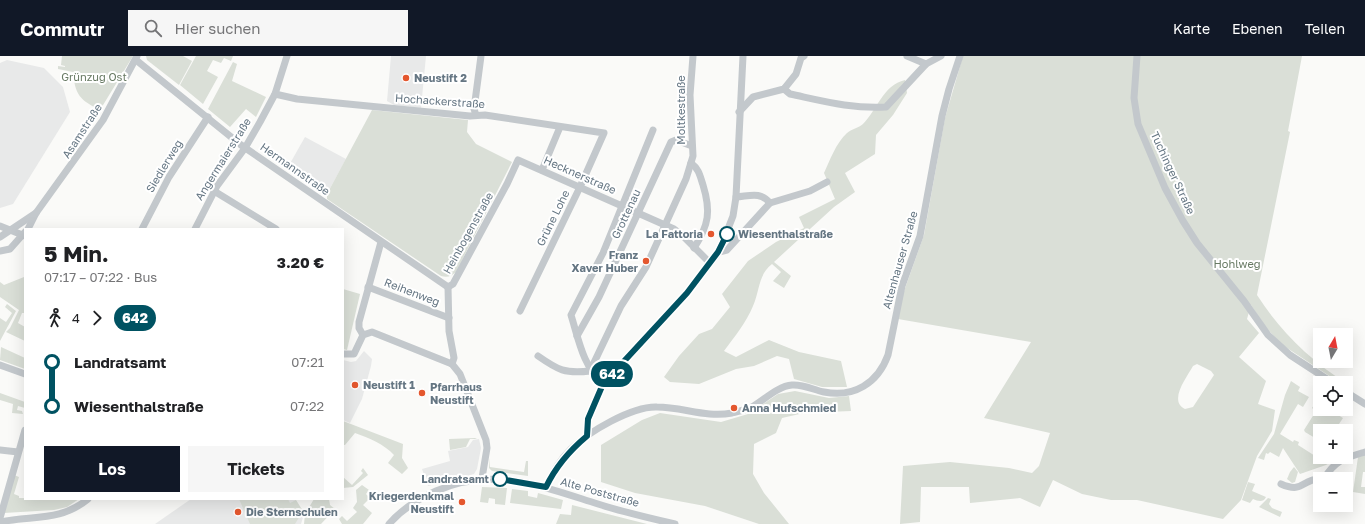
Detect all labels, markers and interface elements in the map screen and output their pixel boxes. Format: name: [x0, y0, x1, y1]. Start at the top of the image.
search box: [128, 10, 408, 46]
text: Commutr: [20, 17, 104, 40]
icon: search: [142, 17, 164, 39]
text: Hier suchen: [174, 19, 261, 37]
text: Karte: [1173, 20, 1210, 37]
text: Ebenen: [1232, 20, 1283, 37]
text: Teilen: [1305, 20, 1345, 37]
park label: Grünzug Ost: [61, 70, 127, 83]
place label: Neustift 2: [414, 71, 467, 84]
marker: Neustift 2: [401, 73, 411, 83]
street label: Moltkestraße: [674, 75, 687, 145]
street label: Hochackerstraße: [395, 91, 485, 110]
street label: Asamstraße: [59, 101, 104, 160]
street label: Angermaierstraße: [192, 115, 253, 202]
street label: Tuchinger Straße: [1149, 129, 1198, 216]
street label: Siedlerweg: [143, 137, 184, 195]
street label: Hermannstraße: [258, 140, 333, 197]
street label: Hecknerstraße: [542, 153, 618, 196]
street label: Grottenau: [608, 187, 643, 241]
street label: Grüne Lohe: [533, 188, 572, 248]
street label: Heinbogenstraße: [440, 190, 495, 276]
street label: Altenhauser Straße: [879, 209, 920, 310]
marker: Wiesenthalstraße: [719, 226, 735, 242]
place label: La Fattoria: [646, 227, 703, 240]
place label: Wiesenthalstraße: [738, 227, 833, 240]
marker: La Fattoria: [706, 229, 716, 239]
text: 5 Min.: [44, 240, 109, 267]
place label: Franz Xaver Huber: [572, 248, 639, 274]
text: 3.20 €: [277, 253, 324, 271]
marker: Franz Xaver Huber: [641, 256, 651, 266]
park label: Hohlweg: [1213, 257, 1261, 270]
text: 07:17 – 07:22 · Bus: [44, 269, 157, 285]
street label: Reihenweg: [383, 275, 442, 308]
icon: walk: [44, 307, 66, 329]
icon: forward: [86, 307, 108, 329]
text: 642: [122, 309, 148, 326]
text: 4: [72, 310, 80, 326]
north arrow: [1313, 328, 1353, 368]
map controls: [1313, 328, 1353, 512]
text: Landratsamt: [74, 353, 166, 371]
text: 07:21: [291, 354, 324, 370]
line badge: 642: [589, 361, 635, 387]
text: 642: [599, 365, 625, 382]
button: locate: [1313, 376, 1353, 416]
place label: Neustift 1: [363, 378, 415, 391]
marker: Neustift 1: [350, 380, 360, 390]
place label: Pfarrhaus Neustift: [430, 380, 482, 406]
marker: Pfarrhaus Neustift: [417, 388, 427, 398]
text: Wiesenthalstraße: [74, 397, 204, 415]
text: 07:22: [290, 398, 324, 414]
place label: Anna Hufschmied: [742, 401, 836, 414]
marker: Anna Hufschmied: [729, 403, 739, 413]
button: +: [1313, 424, 1353, 464]
button: Los: [44, 446, 180, 492]
button: Tickets: [188, 446, 324, 492]
marker: Landratsamt: [492, 471, 508, 487]
place label: Landratsamt: [421, 472, 490, 485]
button: −: [1313, 472, 1353, 512]
street label: Alte Poststraße: [559, 474, 641, 509]
place label: Kriegerdenkmal Neustift: [369, 489, 455, 515]
marker: Kriegerdenkmal Neustift: [457, 497, 467, 507]
place label: Die Sternschulen: [246, 505, 338, 518]
marker: Die Sternschulen: [233, 507, 243, 517]

